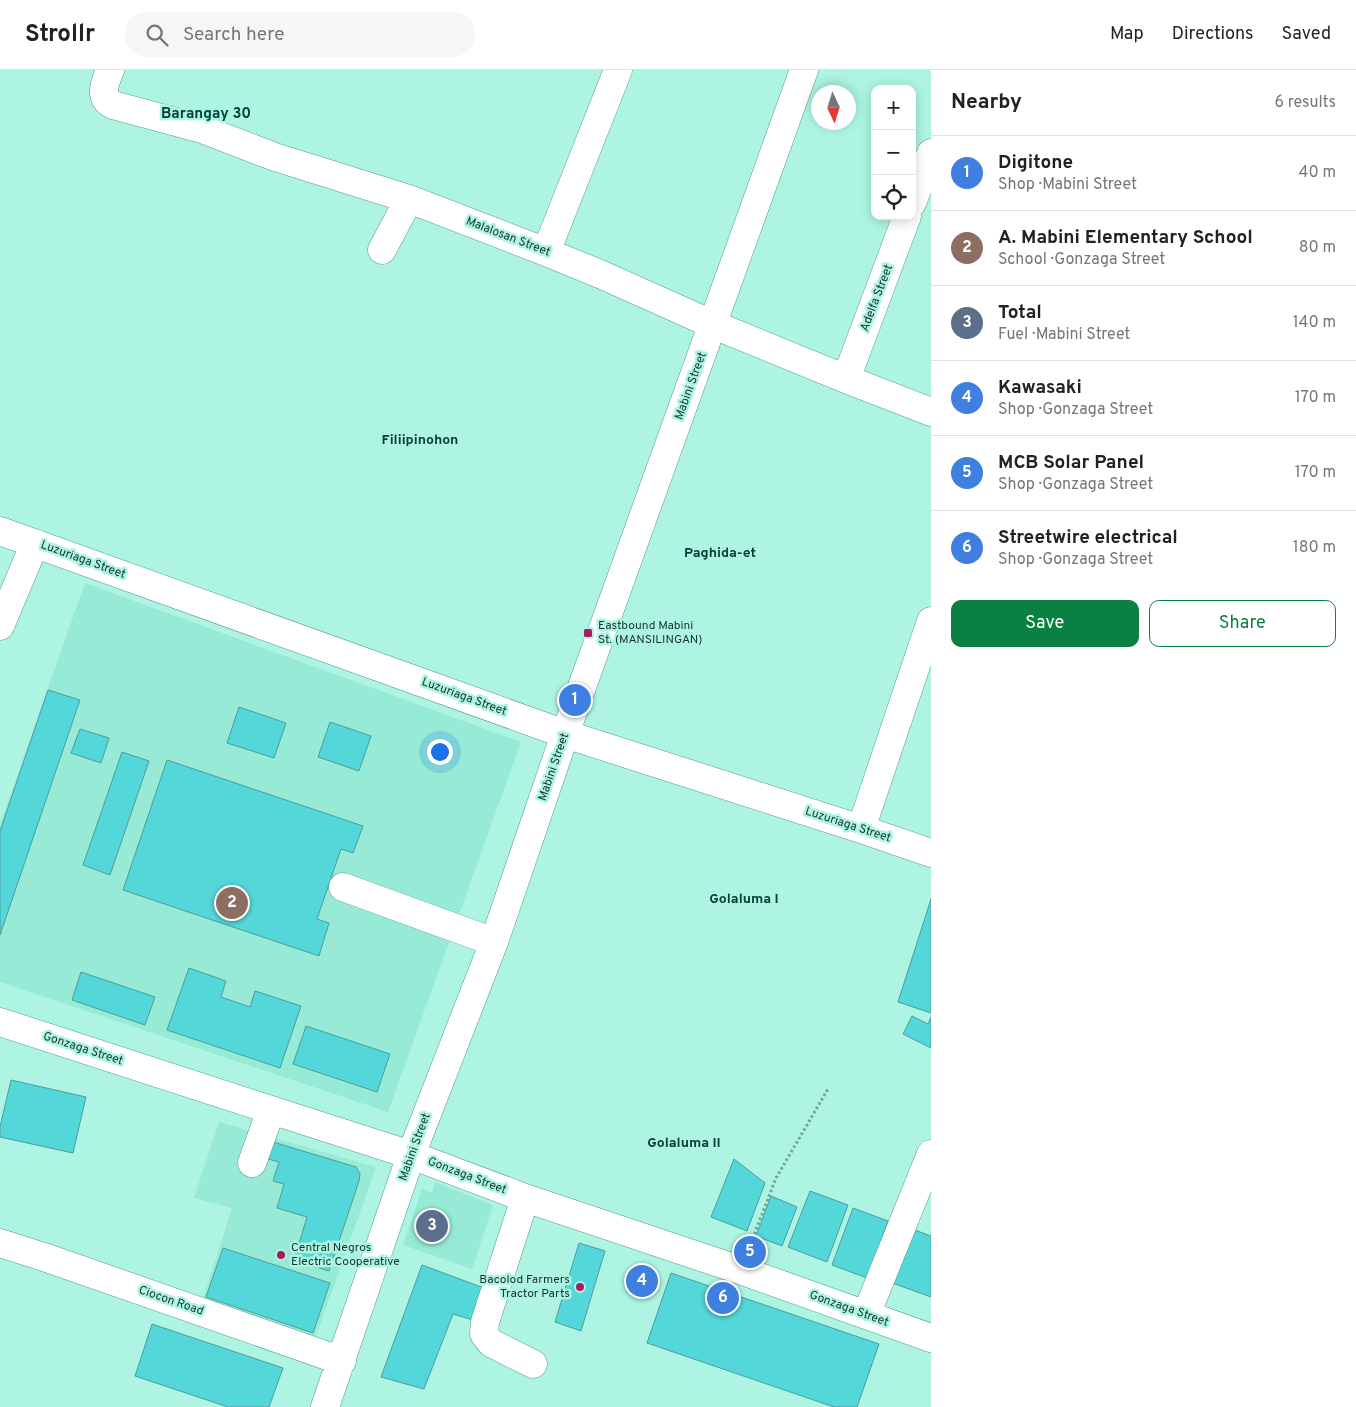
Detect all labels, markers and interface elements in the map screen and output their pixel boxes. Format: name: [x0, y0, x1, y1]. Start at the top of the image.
search box: [125, 12, 475, 57]
text: Strollr: [25, 20, 95, 50]
icon: search: [143, 21, 171, 49]
text: Search here: [183, 23, 284, 47]
text: Map: [1110, 23, 1144, 46]
text: Directions: [1172, 23, 1254, 46]
text: Saved: [1282, 23, 1331, 46]
north arrow: [811, 85, 856, 130]
map controls: [871, 85, 916, 220]
button: +: [871, 85, 916, 130]
text: Nearby: [951, 89, 1022, 116]
text: 6 results: [1274, 93, 1336, 113]
district label: Barangay 30: [161, 105, 251, 124]
button: −: [871, 130, 916, 175]
text: Digitone: [998, 151, 1073, 175]
text: 1: [964, 163, 970, 183]
text: 40 m: [1298, 163, 1336, 183]
button: locate: [871, 175, 916, 220]
text: Shop · Mabini Street: [998, 175, 1137, 195]
street label: Malalosan Street: [463, 214, 553, 260]
text: A. Mabini Elementary School: [998, 226, 1253, 250]
text: 2: [962, 238, 972, 258]
text: 80 m: [1299, 238, 1336, 258]
text: School · Gonzaga Street: [998, 250, 1165, 270]
street label: Adelfa Street: [857, 262, 897, 334]
text: Total: [998, 301, 1042, 325]
text: 3: [962, 313, 972, 333]
text: 140 m: [1293, 313, 1336, 333]
text: Fuel · Mabini Street: [998, 325, 1130, 345]
street label: Mabini Street: [671, 350, 711, 422]
text: Kawasaki: [998, 376, 1082, 400]
text: 4: [962, 388, 972, 408]
text: 170 m: [1295, 388, 1336, 408]
text: Shop · Gonzaga Street: [998, 400, 1153, 420]
district label: Filiipinohon: [382, 432, 458, 449]
text: MCB Solar Panel: [998, 451, 1144, 475]
text: 5: [962, 463, 972, 483]
text: 170 m: [1295, 463, 1336, 483]
text: Shop · Gonzaga Street: [998, 475, 1153, 495]
text: Streetwire electrical: [998, 526, 1178, 550]
street label: Luzuriaga Street: [38, 537, 128, 583]
text: 6: [962, 538, 972, 558]
text: 180 m: [1293, 538, 1336, 558]
district label: Paghida-et: [684, 545, 756, 562]
text: Shop · Gonzaga Street: [998, 550, 1153, 570]
button: Save: [951, 600, 1139, 647]
button: Share: [1149, 600, 1336, 647]
place label: Eastbound Mabini St. (MANSILINGAN): [598, 618, 702, 648]
marker: Eastbound Mabini St. (MANSILINGAN): [582, 627, 594, 639]
street label: Luzuriaga Street: [419, 674, 509, 720]
pin: 1: [559, 681, 591, 719]
street label: Mabini Street: [535, 731, 573, 803]
your location: [427, 739, 453, 765]
street label: Luzuriaga Street: [803, 804, 893, 846]
pin: 2: [216, 884, 248, 922]
district label: Golaluma I: [709, 891, 779, 908]
street label: Gonzaga Street: [41, 1029, 125, 1069]
street label: Mabini Street: [395, 1111, 435, 1183]
district label: Golaluma II: [647, 1135, 721, 1152]
street label: Gonzaga Street: [425, 1154, 509, 1198]
pin: 3: [416, 1207, 448, 1245]
pin: 5: [734, 1233, 766, 1271]
place label: Central Negros Electric Cooperative: [291, 1240, 400, 1270]
marker: Central Negros Electric Cooperative: [275, 1249, 287, 1261]
pin: 4: [626, 1262, 658, 1300]
place label: Bacolod Farmers Tractor Parts: [479, 1272, 570, 1302]
pin: 6: [707, 1279, 739, 1317]
marker: Bacolod Farmers Tractor Parts: [574, 1281, 586, 1293]
street label: Ciocon Road: [136, 1282, 206, 1320]
street label: Gonzaga Street: [807, 1287, 891, 1331]

